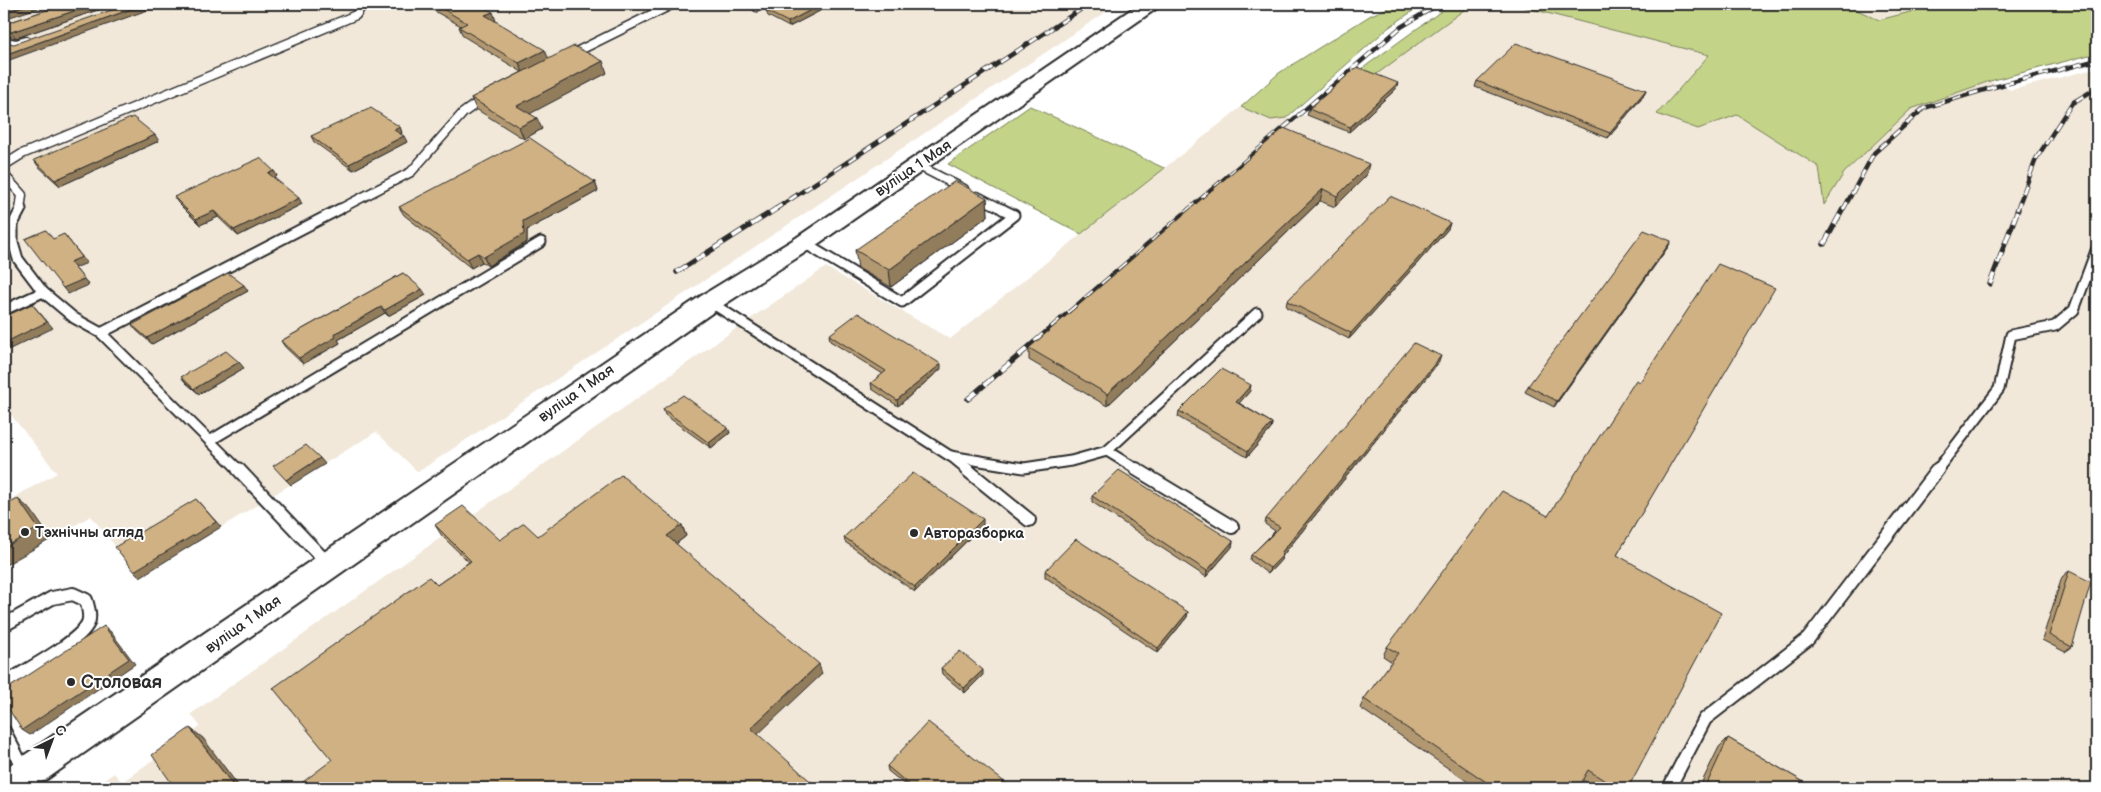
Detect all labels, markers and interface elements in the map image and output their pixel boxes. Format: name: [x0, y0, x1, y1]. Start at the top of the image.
street label: вуліца 1 Мая: [871, 136, 955, 201]
street label: вуліца 1 Мая: [535, 360, 618, 427]
place label: Тэхнічны агляд: [35, 523, 143, 542]
place label: Авторазборка: [923, 524, 1024, 543]
marker: Тэхнічны агляд: [19, 526, 31, 538]
marker: Авторазборка: [908, 527, 920, 539]
street label: вуліца 1 Мая: [202, 591, 285, 658]
place label: Столовая: [81, 672, 162, 693]
marker: Столовая: [65, 676, 77, 688]
north arrow: [28, 714, 78, 764]
text: С: [51, 721, 70, 740]

